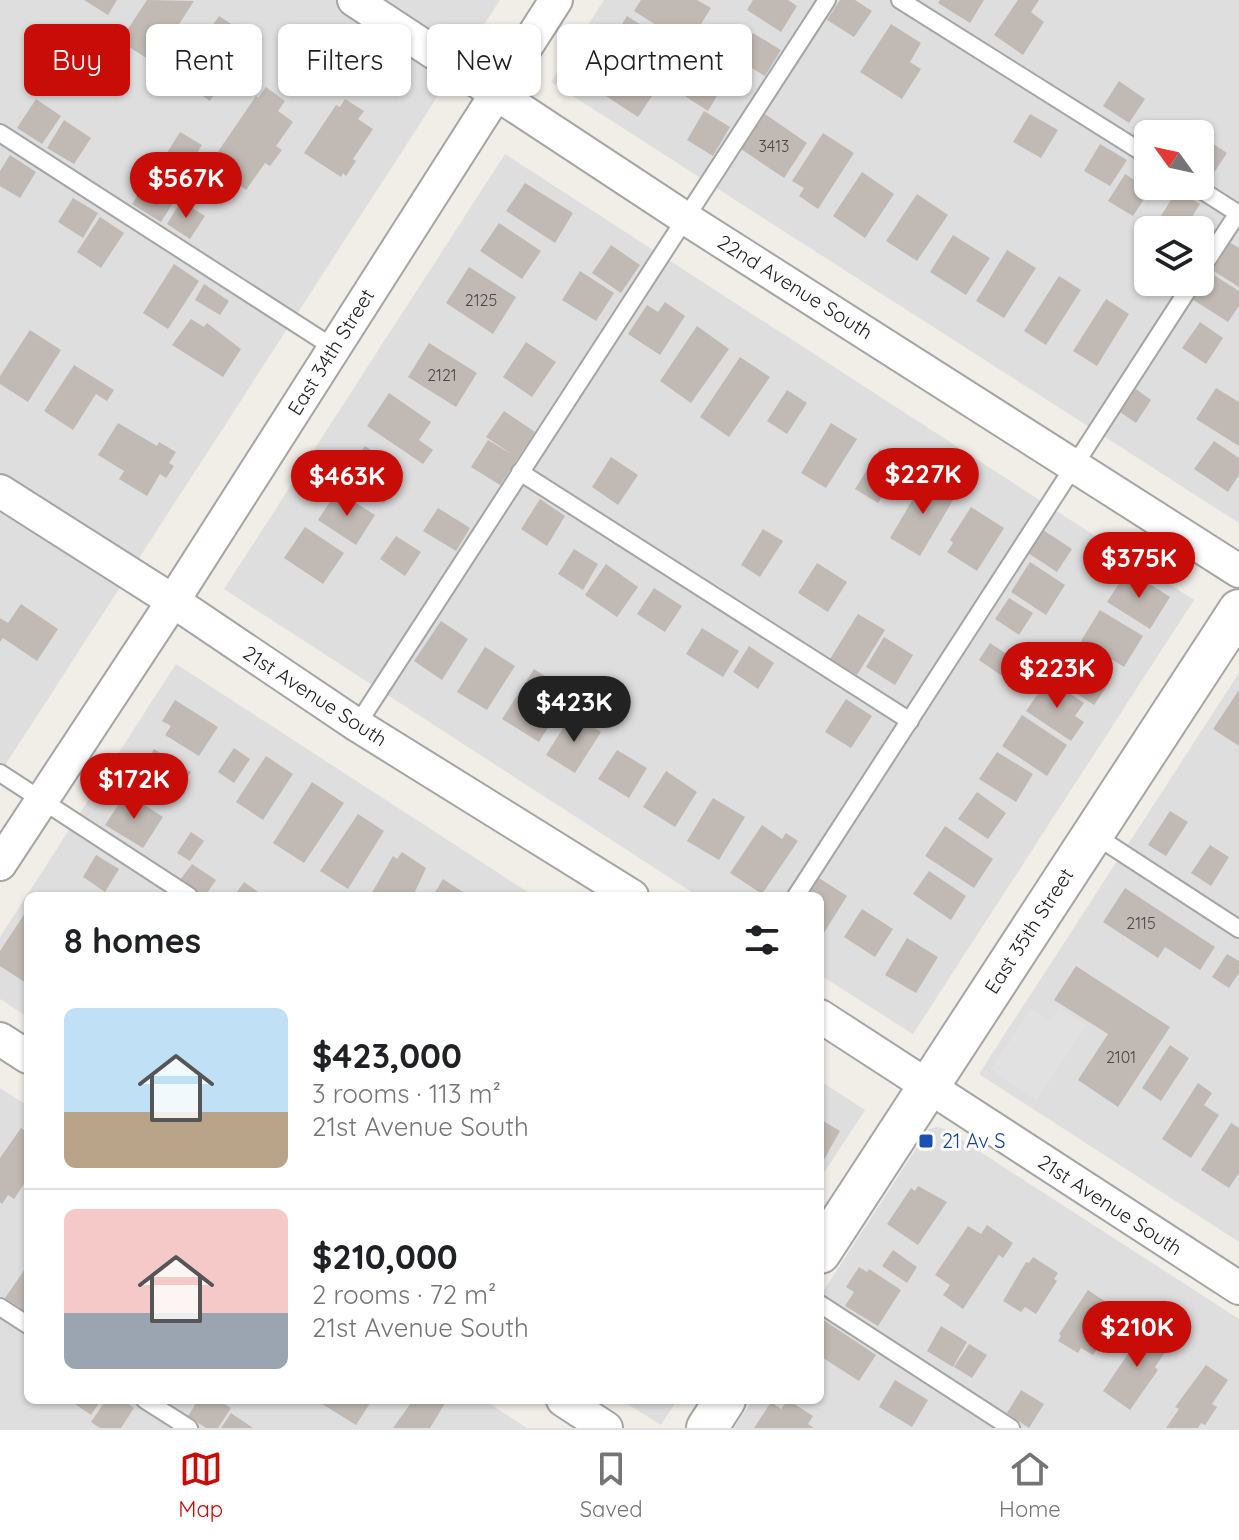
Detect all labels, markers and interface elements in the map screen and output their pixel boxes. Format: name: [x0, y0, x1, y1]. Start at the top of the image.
chip: Buy: [24, 24, 130, 96]
chip: Rent: [146, 24, 262, 96]
chip: Filters: [278, 24, 411, 96]
chip: New: [427, 24, 541, 96]
chip: Apartment: [557, 24, 752, 96]
north arrow: [1134, 120, 1214, 200]
map controls: [1134, 120, 1214, 296]
house number: 3413: [758, 136, 790, 156]
pin: $567K: [130, 152, 242, 220]
text: $567K: [148, 161, 224, 194]
button: layers: [1134, 216, 1214, 296]
street label: 22nd Avenue South: [713, 229, 877, 344]
street label: East 34th Street: [282, 284, 380, 420]
house number: 2125: [465, 290, 497, 310]
house number: 2121: [427, 365, 457, 385]
pin: $227K: [867, 448, 979, 516]
pin: $463K: [291, 450, 403, 518]
text: $227K: [885, 457, 961, 490]
text: $463K: [309, 459, 385, 492]
pin: $375K: [1083, 532, 1195, 600]
text: $375K: [1101, 541, 1177, 574]
street label: 21st Avenue South: [239, 640, 392, 751]
pin: $223K: [1001, 642, 1113, 710]
text: $223K: [1019, 651, 1095, 684]
pin: $423K: [518, 676, 630, 744]
text: $423K: [536, 685, 612, 718]
pin: $172K: [78, 753, 190, 821]
text: $172K: [98, 762, 170, 795]
street label: East 35th Street: [979, 863, 1079, 998]
house number: 2115: [1126, 913, 1156, 933]
icon: filters: [740, 918, 784, 962]
text: 8 homes: [64, 919, 201, 962]
text: $423,000: [312, 1034, 462, 1077]
icon: home: [128, 1040, 224, 1136]
house number: 2101: [1106, 1047, 1136, 1067]
text: 3 rooms · 113 m²: [312, 1077, 501, 1110]
text: 21st Avenue South: [312, 1110, 529, 1143]
place label: 21 Av S: [942, 1128, 1006, 1153]
marker: 21 Av S: [917, 1132, 935, 1150]
street label: 21st Avenue South: [1034, 1149, 1187, 1260]
text: $210,000: [312, 1235, 458, 1278]
icon: home: [128, 1241, 224, 1337]
text: 2 rooms · 72 m²: [312, 1278, 496, 1311]
pin: $210K: [1081, 1301, 1193, 1369]
text: $210K: [1100, 1310, 1174, 1343]
text: 21st Avenue South: [312, 1311, 529, 1344]
tab: Map: [178, 1447, 223, 1523]
tab: Saved: [580, 1447, 642, 1523]
tab: Home: [999, 1447, 1061, 1523]

